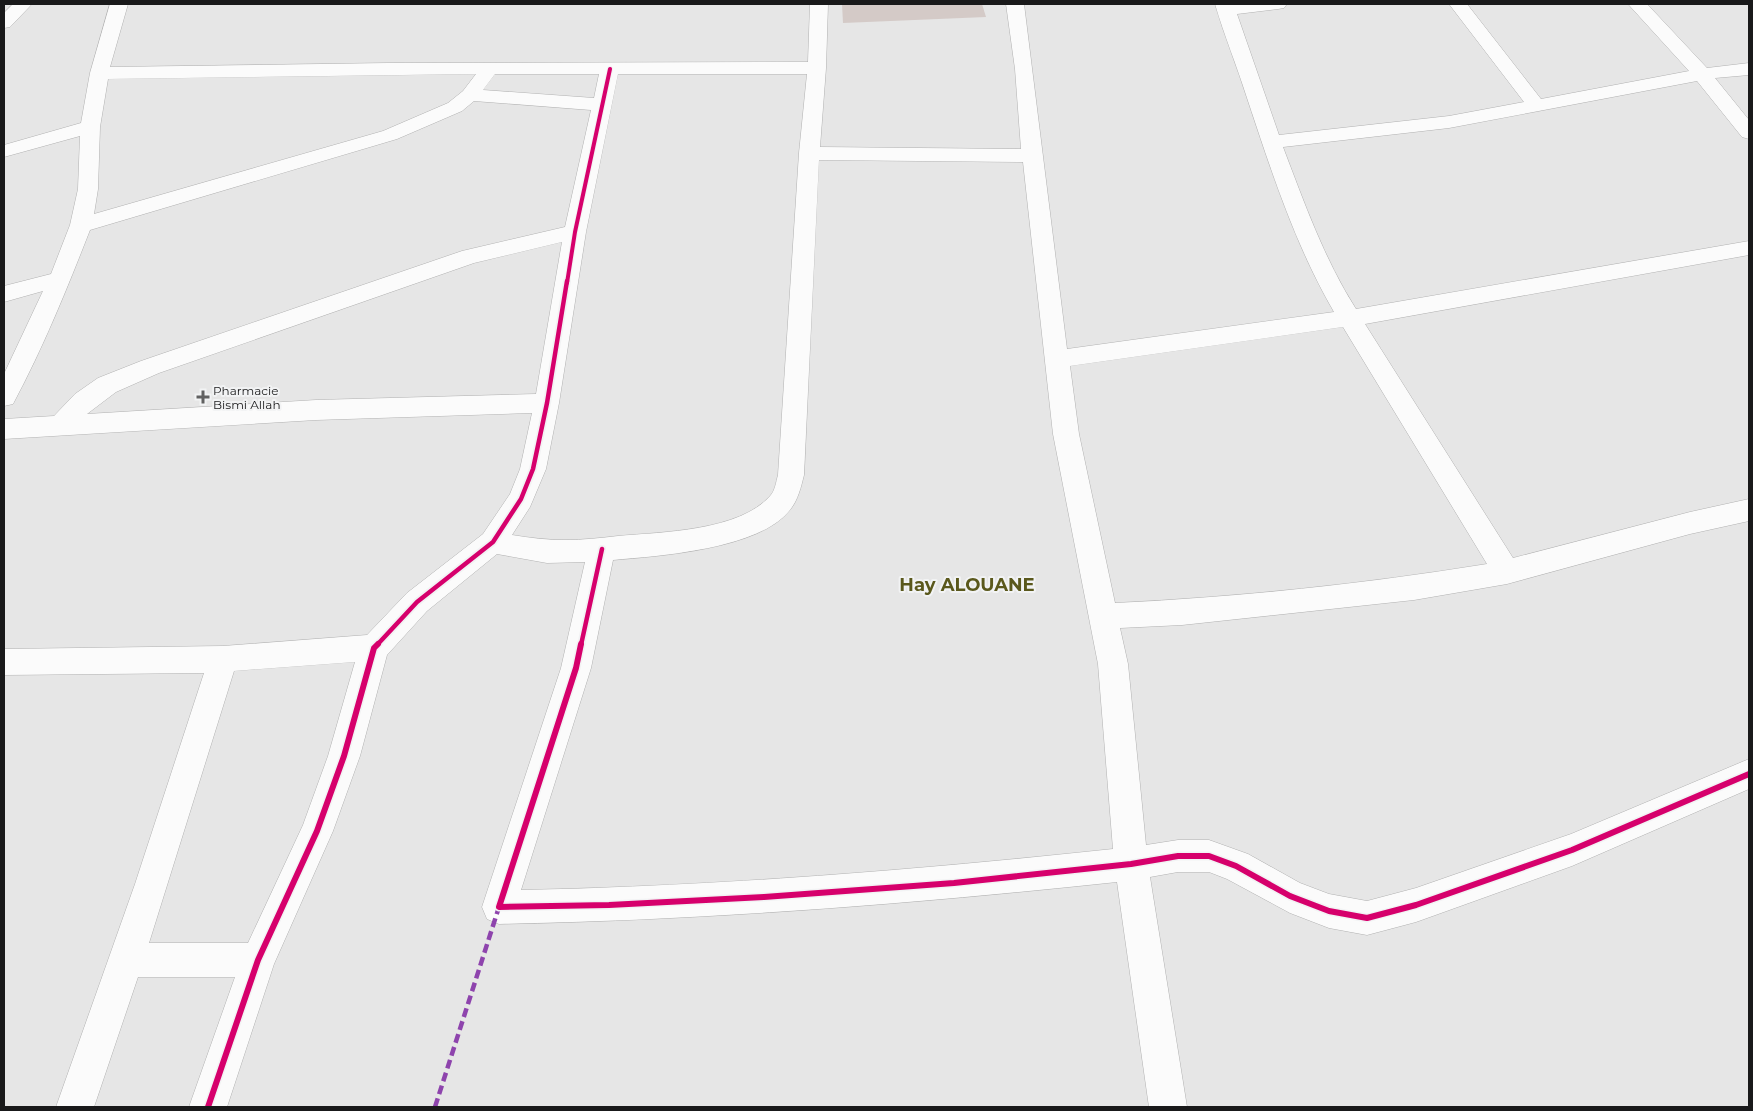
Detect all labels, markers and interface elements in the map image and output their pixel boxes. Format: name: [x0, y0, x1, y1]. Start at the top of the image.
place label: Pharmacie Bismi Allah: [213, 383, 281, 412]
marker: Pharmacie Bismi Allah: [197, 391, 209, 403]
district label: Hay ALOUANE: [899, 574, 1035, 596]

